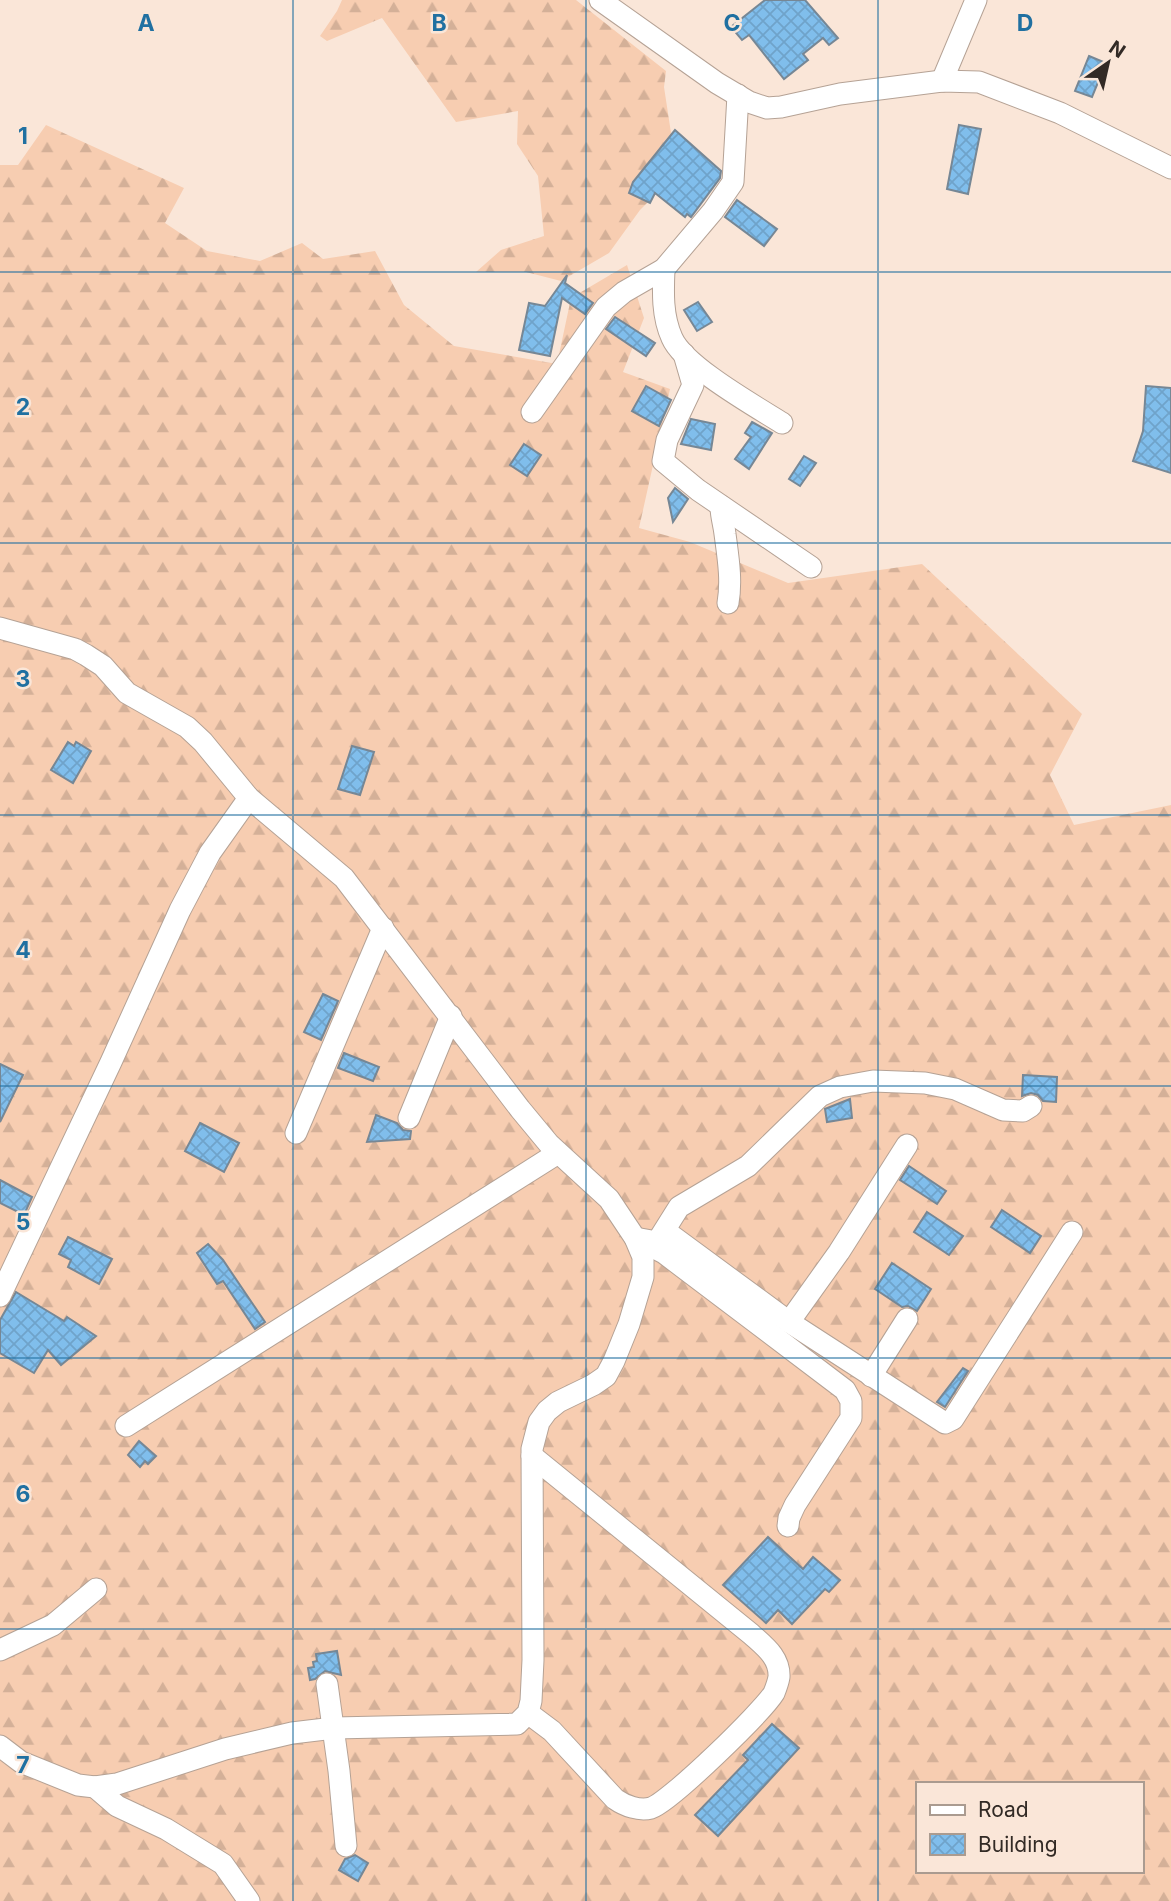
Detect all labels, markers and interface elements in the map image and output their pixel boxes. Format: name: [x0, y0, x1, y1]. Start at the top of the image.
text: A: [137, 9, 155, 37]
text: B: [431, 9, 447, 37]
text: C: [723, 9, 741, 37]
text: D: [1017, 9, 1033, 37]
north arrow: [1073, 28, 1143, 98]
text: N: [1105, 36, 1130, 63]
text: 1: [18, 122, 28, 150]
text: 2: [16, 393, 30, 421]
text: 3: [16, 665, 30, 693]
text: 4: [15, 936, 31, 964]
text: 5: [16, 1208, 30, 1236]
text: 6: [16, 1480, 30, 1508]
text: 7: [16, 1751, 30, 1779]
legend: [916, 1782, 1143, 1873]
text: Road: [978, 1797, 1029, 1822]
text: Building: [978, 1832, 1058, 1857]

